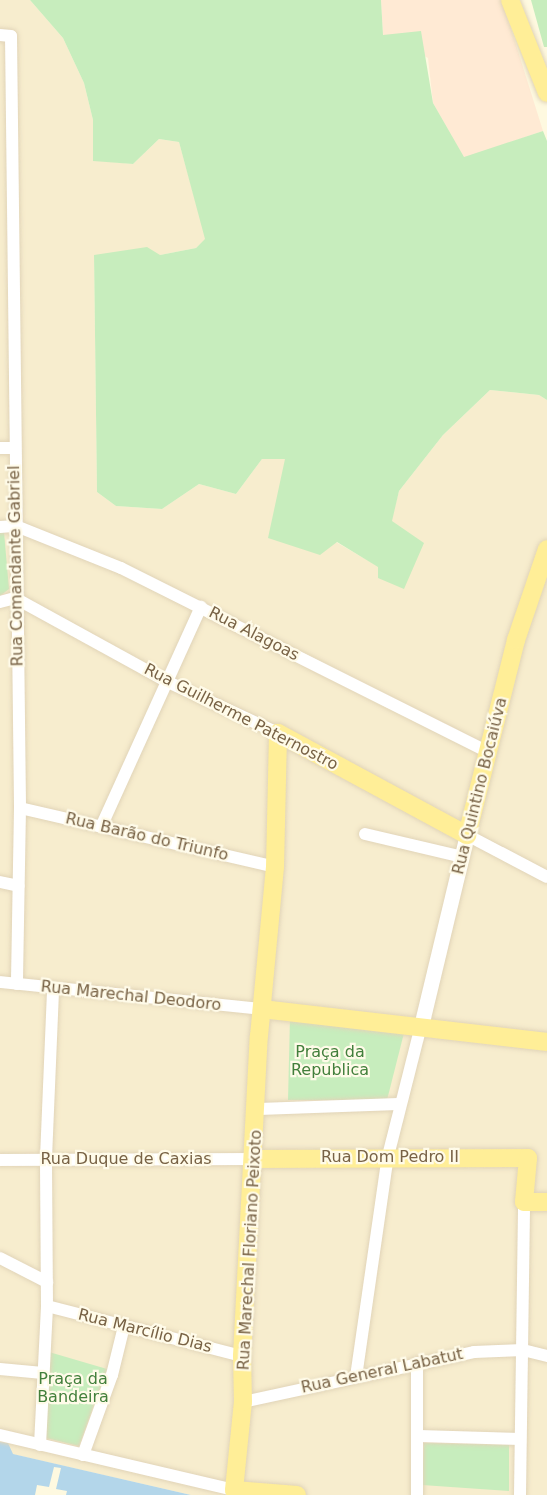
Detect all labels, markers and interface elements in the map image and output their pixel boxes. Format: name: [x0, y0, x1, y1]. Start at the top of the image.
street label: Rua Comandante Gabriel: [5, 465, 27, 667]
street label: Rua Alagoas: [206, 603, 302, 665]
street label: Rua Guilherme Paternostro: [141, 660, 341, 774]
street label: Rua Quintino Bocaiúva: [449, 696, 511, 876]
street label: Rua Barão do Triunfo: [64, 809, 230, 865]
street label: Rua Marechal Deodoro: [40, 977, 222, 1015]
park label: Praça da Republica: [291, 1042, 369, 1080]
street label: Rua Marechal Floriano Peixoto: [234, 1129, 266, 1371]
street label: Rua Dom Pedro II: [321, 1147, 459, 1167]
street label: Rua Duque de Caxias: [40, 1149, 212, 1169]
street label: Rua Marcílio Dias: [76, 1305, 214, 1357]
street label: Rua General Labatut: [299, 1344, 465, 1398]
park label: Praça da Bandeira: [37, 1369, 109, 1407]

